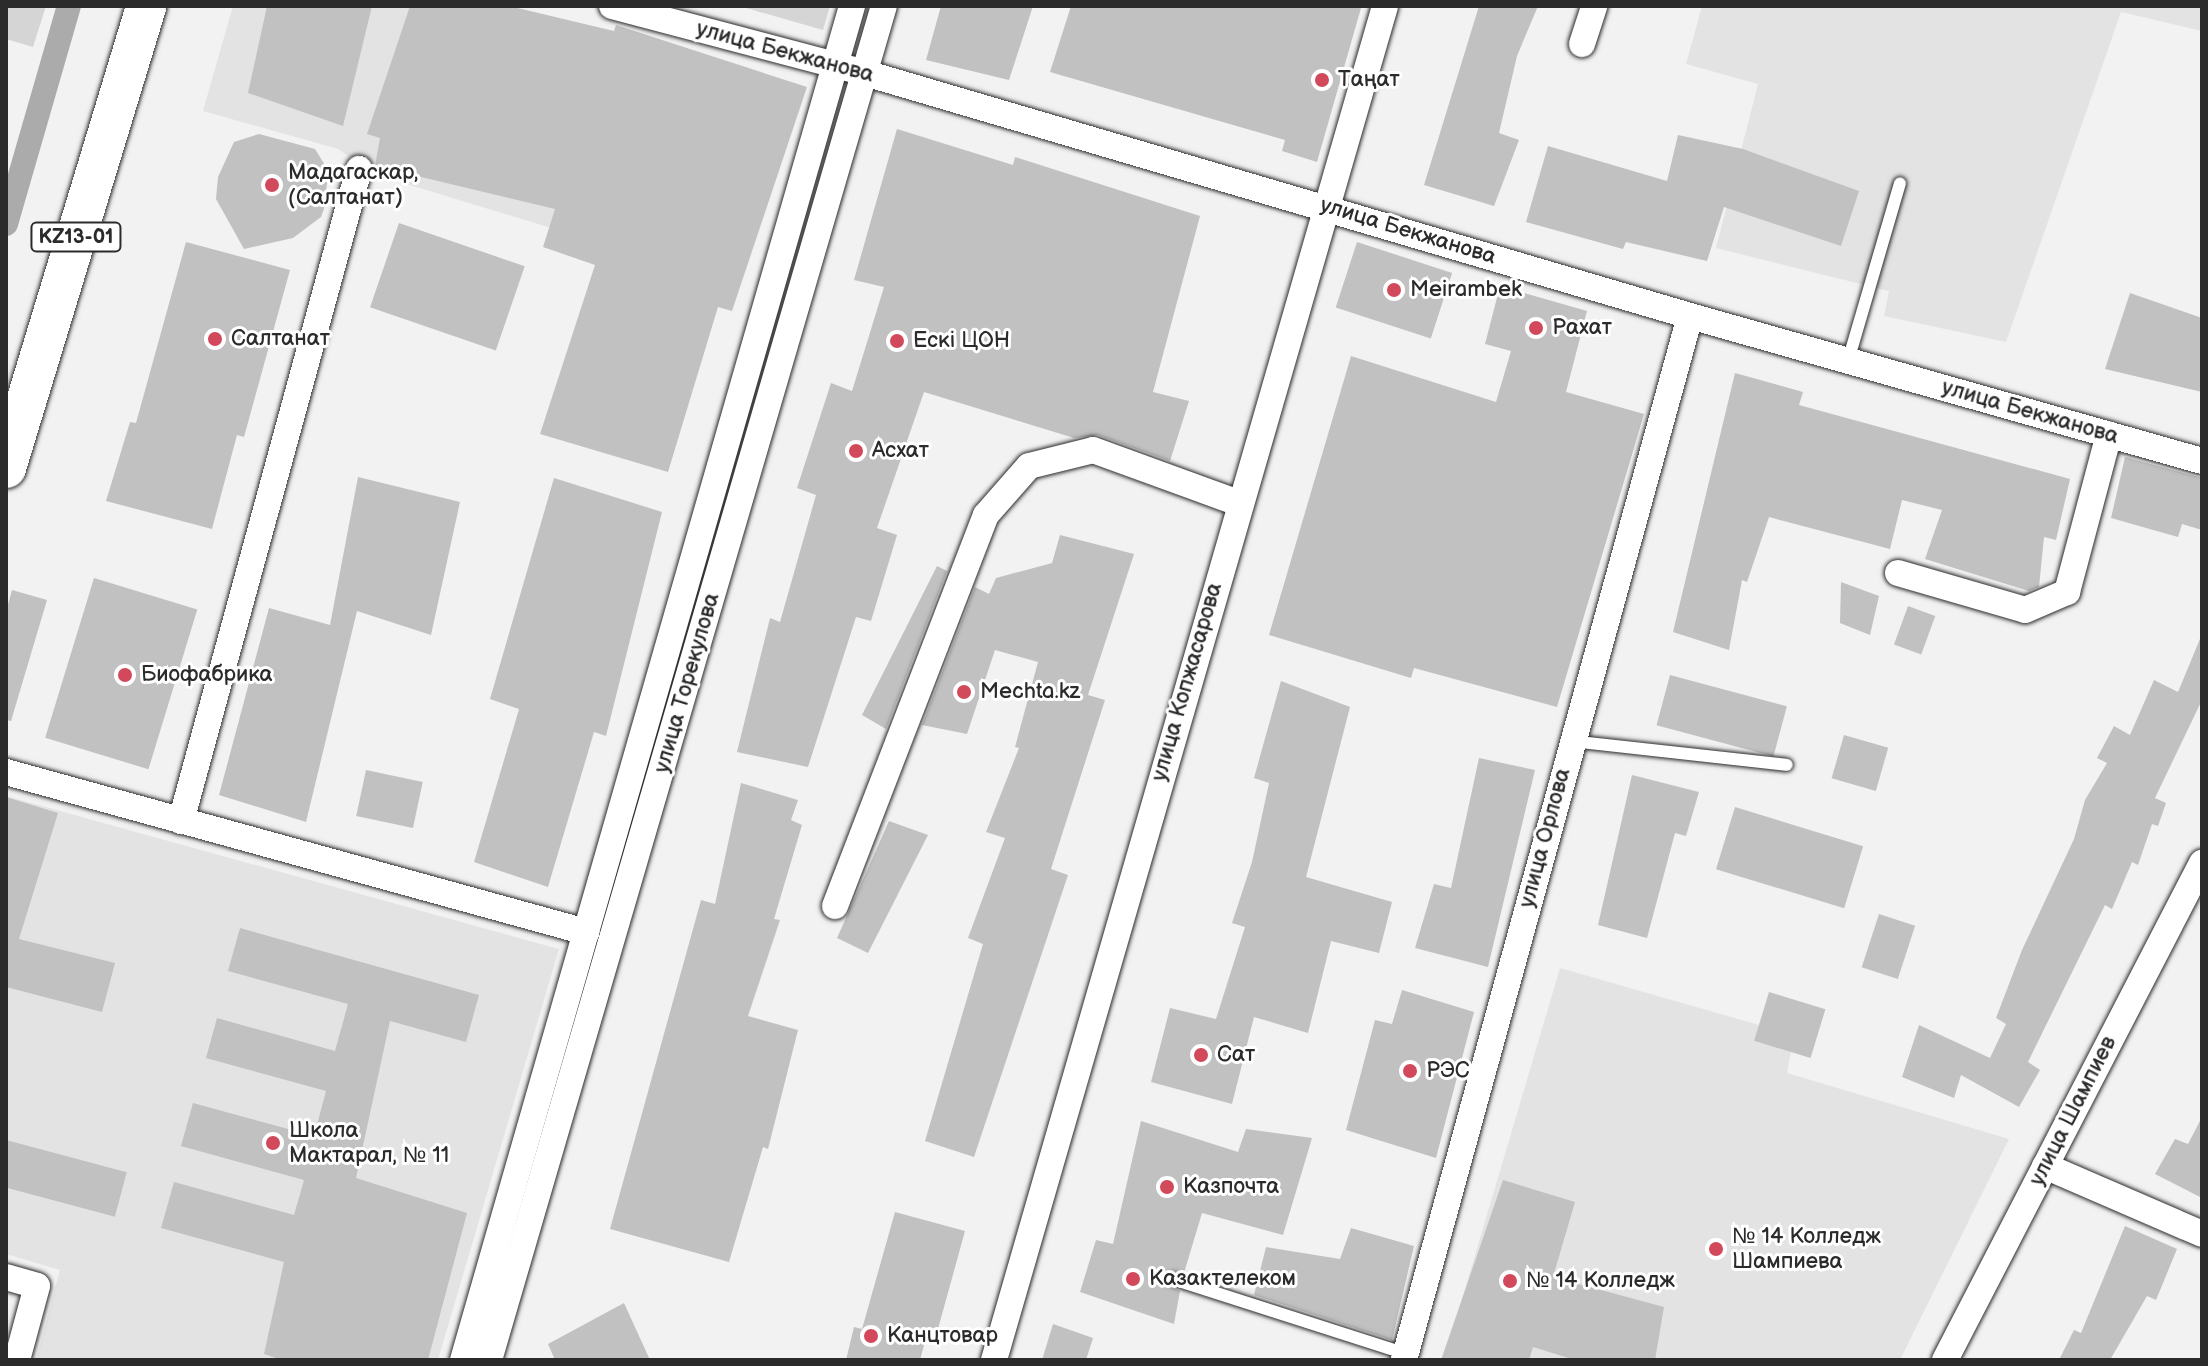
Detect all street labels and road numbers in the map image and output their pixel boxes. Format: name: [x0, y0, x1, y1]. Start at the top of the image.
street label: улица Бекжанова: [693, 16, 877, 88]
street label: улица Бекжанова: [1317, 192, 1499, 270]
road number: KZ13-01: [30, 221, 122, 253]
street label: улица Бекжанова: [1939, 374, 2121, 450]
street label: улица Копжасарова: [1146, 580, 1228, 784]
street label: улица Торекулова: [649, 590, 725, 776]
street label: улица Орлова: [1514, 765, 1576, 911]
street label: улица Шампиев: [2024, 1032, 2122, 1190]

